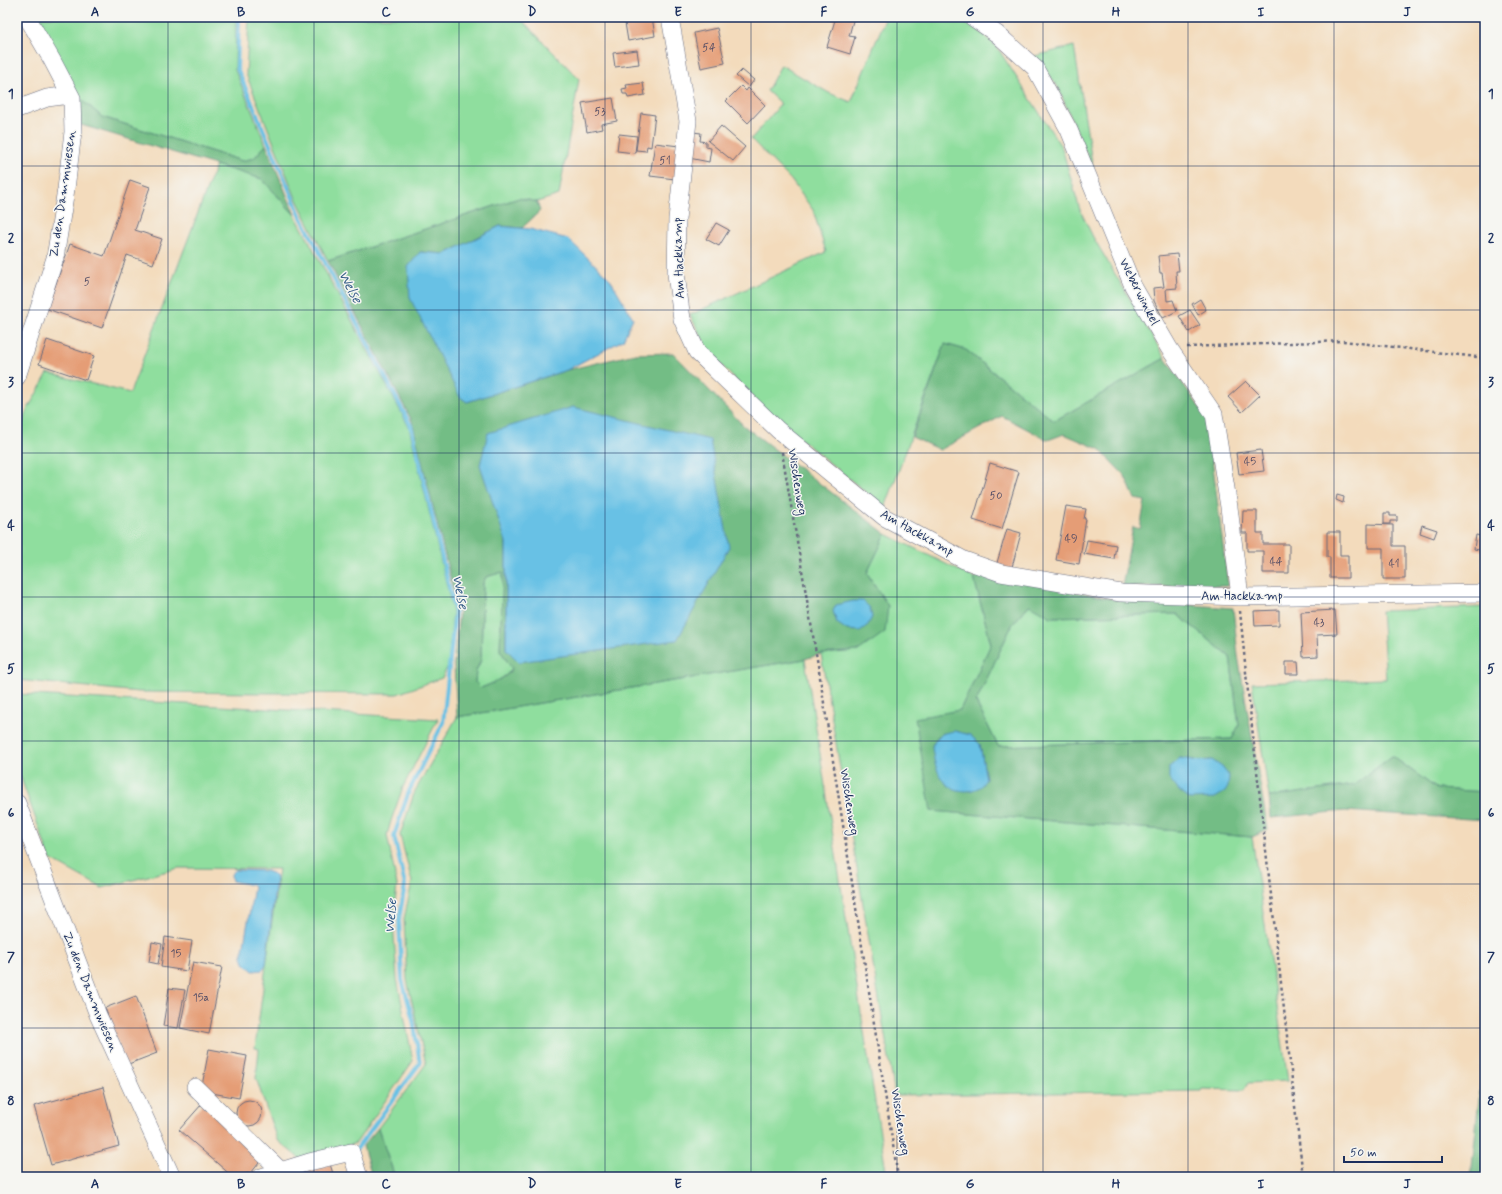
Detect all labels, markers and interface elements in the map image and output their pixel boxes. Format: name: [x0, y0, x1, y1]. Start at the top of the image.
text: A: [91, 4, 99, 21]
text: B: [237, 4, 246, 21]
text: C: [381, 4, 391, 21]
text: D: [528, 4, 537, 21]
text: E: [674, 4, 682, 21]
text: F: [821, 4, 828, 21]
text: G: [966, 4, 975, 21]
text: H: [1112, 4, 1121, 21]
text: I: [1258, 4, 1265, 21]
text: J: [1403, 4, 1411, 21]
house number: 54: [702, 41, 716, 55]
text: 1: [8, 86, 14, 103]
text: 1: [1488, 86, 1494, 103]
house number: 53: [594, 105, 606, 119]
street label: Zu den Dammwiesen: [46, 129, 80, 259]
house number: 51: [659, 154, 671, 168]
street label: Am Hackkamp: [669, 217, 689, 299]
text: 2: [8, 230, 15, 247]
text: 2: [1488, 230, 1495, 247]
street label: Weberwinkel: [1115, 256, 1163, 328]
water label: Welse: [334, 268, 366, 307]
house number: 5: [84, 275, 91, 289]
text: 3: [8, 374, 14, 391]
text: 3: [1488, 374, 1494, 391]
street label: Wischenweg: [782, 447, 811, 517]
house number: 45: [1244, 455, 1256, 469]
house number: 50: [990, 489, 1002, 503]
street label: Am Hackkamp: [877, 506, 957, 560]
text: 4: [7, 518, 15, 535]
text: 4: [1487, 518, 1495, 535]
house number: 49: [1065, 532, 1077, 546]
house number: 44: [1269, 555, 1283, 569]
house number: 41: [1388, 557, 1400, 571]
water label: Welse: [448, 573, 472, 611]
street label: Am Hackkamp: [1201, 588, 1283, 605]
house number: 43: [1313, 616, 1325, 630]
text: 5: [7, 661, 15, 678]
text: 5: [1487, 661, 1495, 678]
street label: Wischenweg: [834, 767, 863, 837]
text: 6: [8, 805, 15, 822]
text: 6: [1488, 805, 1495, 822]
water label: Welse: [381, 898, 401, 934]
street label: Zu den Dammwiesen: [58, 929, 122, 1055]
house number: 15: [171, 947, 182, 961]
text: 7: [7, 949, 15, 966]
text: 7: [1487, 949, 1495, 966]
house number: 15a: [193, 991, 210, 1005]
street label: Wischenweg: [885, 1087, 914, 1157]
text: 8: [7, 1093, 15, 1110]
text: 8: [1487, 1093, 1495, 1110]
scale bar: [1344, 1138, 1442, 1164]
text: 50 m: [1350, 1145, 1377, 1161]
text: A: [91, 1176, 99, 1193]
text: B: [237, 1176, 246, 1193]
text: C: [381, 1176, 391, 1193]
text: D: [528, 1176, 537, 1193]
text: E: [674, 1176, 682, 1193]
text: F: [821, 1176, 828, 1193]
text: G: [966, 1176, 975, 1193]
text: H: [1112, 1176, 1121, 1193]
text: I: [1258, 1176, 1265, 1193]
text: J: [1403, 1176, 1411, 1193]

